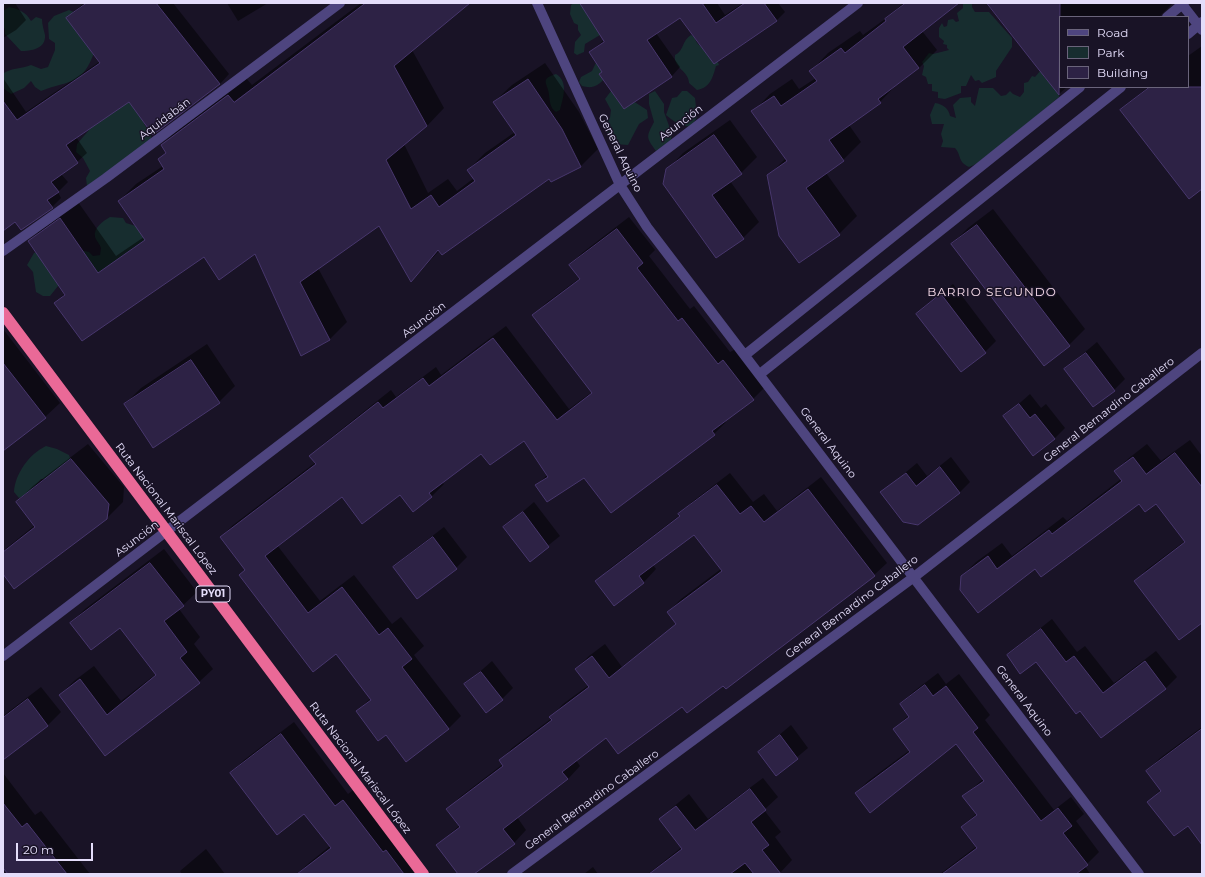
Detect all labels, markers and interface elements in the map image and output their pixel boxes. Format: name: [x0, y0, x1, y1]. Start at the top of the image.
legend: [1059, 16, 1189, 88]
text: Road: [1097, 25, 1128, 40]
text: Park: [1097, 45, 1124, 60]
text: Building: [1097, 65, 1148, 80]
street label: Aquidabán: [137, 95, 193, 143]
street label: Asunción: [656, 102, 706, 144]
street label: General Aquino: [595, 112, 645, 194]
district label: BARRIO SEGUNDO: [927, 285, 1057, 299]
street label: Asunción: [399, 299, 449, 341]
street label: General Bernardino Caballero: [1041, 355, 1177, 465]
street label: General Aquino: [797, 405, 859, 481]
street label: Ruta Nacional Mariscal López: [112, 441, 220, 577]
street label: Asunción: [112, 518, 162, 560]
street label: General Bernardino Caballero: [783, 553, 921, 661]
road number: PY01: [196, 586, 230, 602]
street label: General Aquino: [993, 663, 1055, 739]
street label: Ruta Nacional Mariscal López: [306, 700, 414, 836]
street label: General Bernardino Caballero: [522, 747, 662, 853]
scale bar: [18, 835, 95, 861]
text: 20 m: [23, 842, 54, 857]

